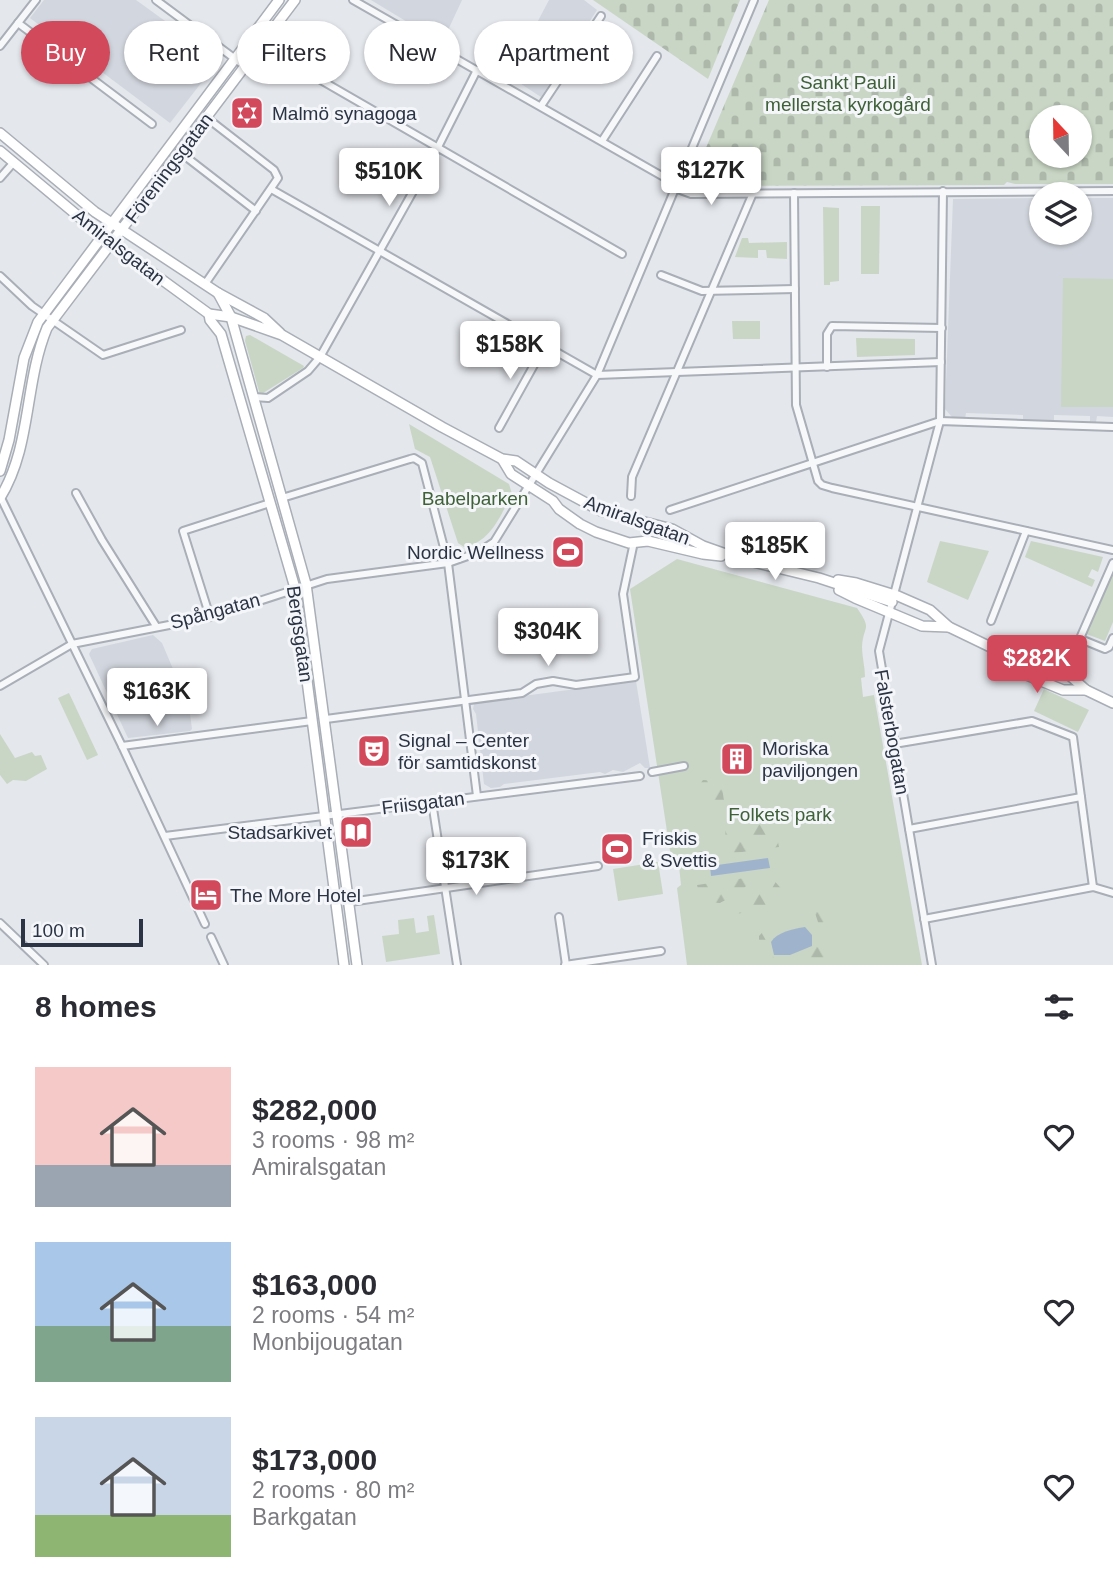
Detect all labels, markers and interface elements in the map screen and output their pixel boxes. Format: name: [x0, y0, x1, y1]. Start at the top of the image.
chip: Buy: [21, 21, 110, 84]
chip: Rent: [124, 21, 223, 84]
chip: Filters: [237, 21, 350, 84]
chip: New: [364, 21, 460, 84]
chip: Apartment: [474, 21, 633, 84]
park label: Sankt Pauli mellersta kyrkogård: [765, 72, 931, 115]
synagogue icon: Malmö synagoga: [228, 94, 266, 132]
place label: Malmö synagoga: [272, 103, 417, 124]
north arrow: [1029, 105, 1092, 168]
map controls: [1029, 105, 1092, 245]
street label: Föreningsgatan: [121, 109, 217, 227]
pin: $510K: [340, 148, 438, 208]
pin: $127K: [662, 148, 760, 207]
text: $127K: [677, 157, 745, 183]
text: $510K: [355, 158, 423, 184]
button: layers: [1029, 182, 1092, 245]
street label: Amiralsgatan: [69, 205, 169, 289]
pin: $158K: [461, 322, 559, 381]
text: $158K: [476, 331, 544, 357]
park label: Babelparken: [422, 488, 528, 509]
street label: Amiralsgatan: [581, 491, 693, 549]
pin: $185K: [726, 522, 824, 582]
text: $185K: [741, 532, 809, 558]
sports icon: Nordic Wellness: [549, 533, 587, 571]
place label: Nordic Wellness: [407, 542, 544, 563]
street label: Bergsgatan: [283, 584, 317, 684]
street label: Spångatan: [168, 589, 262, 633]
pin: $304K: [499, 608, 597, 668]
text: $304K: [514, 618, 582, 644]
pin: $282K: [988, 636, 1086, 695]
text: $282K: [1003, 645, 1071, 671]
pin: $163K: [108, 668, 206, 728]
street label: Falsterbogatan: [871, 668, 913, 796]
text: $163K: [123, 678, 191, 704]
place label: Signal – Center för samtidskonst: [398, 730, 537, 773]
theatre icon: Signal – Center för samtidskonst: [355, 732, 393, 770]
place label: Moriska paviljongen: [762, 738, 858, 781]
building icon: Moriska paviljongen: [718, 740, 756, 778]
street label: Friisgatan: [380, 787, 466, 819]
park label: Folkets park: [728, 804, 832, 825]
library icon: Stadsarkivet: [337, 813, 375, 851]
place label: Stadsarkivet: [227, 822, 333, 843]
place label: Friskis & Svettis: [642, 828, 717, 871]
sports icon: Friskis & Svettis: [598, 830, 636, 868]
pin: $173K: [427, 838, 525, 897]
text: $173K: [442, 847, 510, 873]
hotel icon: The More Hotel: [187, 876, 225, 914]
place label: The More Hotel: [230, 885, 361, 906]
scale bar: [21, 916, 144, 948]
text: 100 m: [32, 920, 85, 941]
icon: filters: [1040, 988, 1078, 1026]
text: 8 homes: [35, 990, 157, 1023]
text: $282,000: [252, 1093, 377, 1126]
icon: home: [91, 1095, 175, 1179]
icon: heart: [1040, 1118, 1078, 1156]
text: 3 rooms · 98 m²: [252, 1127, 414, 1153]
text: Amiralsgatan: [252, 1154, 386, 1180]
text: $163,000: [252, 1268, 377, 1301]
icon: home: [91, 1270, 175, 1354]
icon: heart: [1040, 1293, 1078, 1331]
text: 2 rooms · 54 m²: [252, 1302, 414, 1328]
text: Monbijougatan: [252, 1329, 403, 1355]
text: $173,000: [252, 1443, 377, 1476]
icon: home: [91, 1445, 175, 1529]
icon: heart: [1040, 1468, 1078, 1506]
text: 2 rooms · 80 m²: [252, 1477, 414, 1503]
text: Barkgatan: [252, 1504, 357, 1530]

